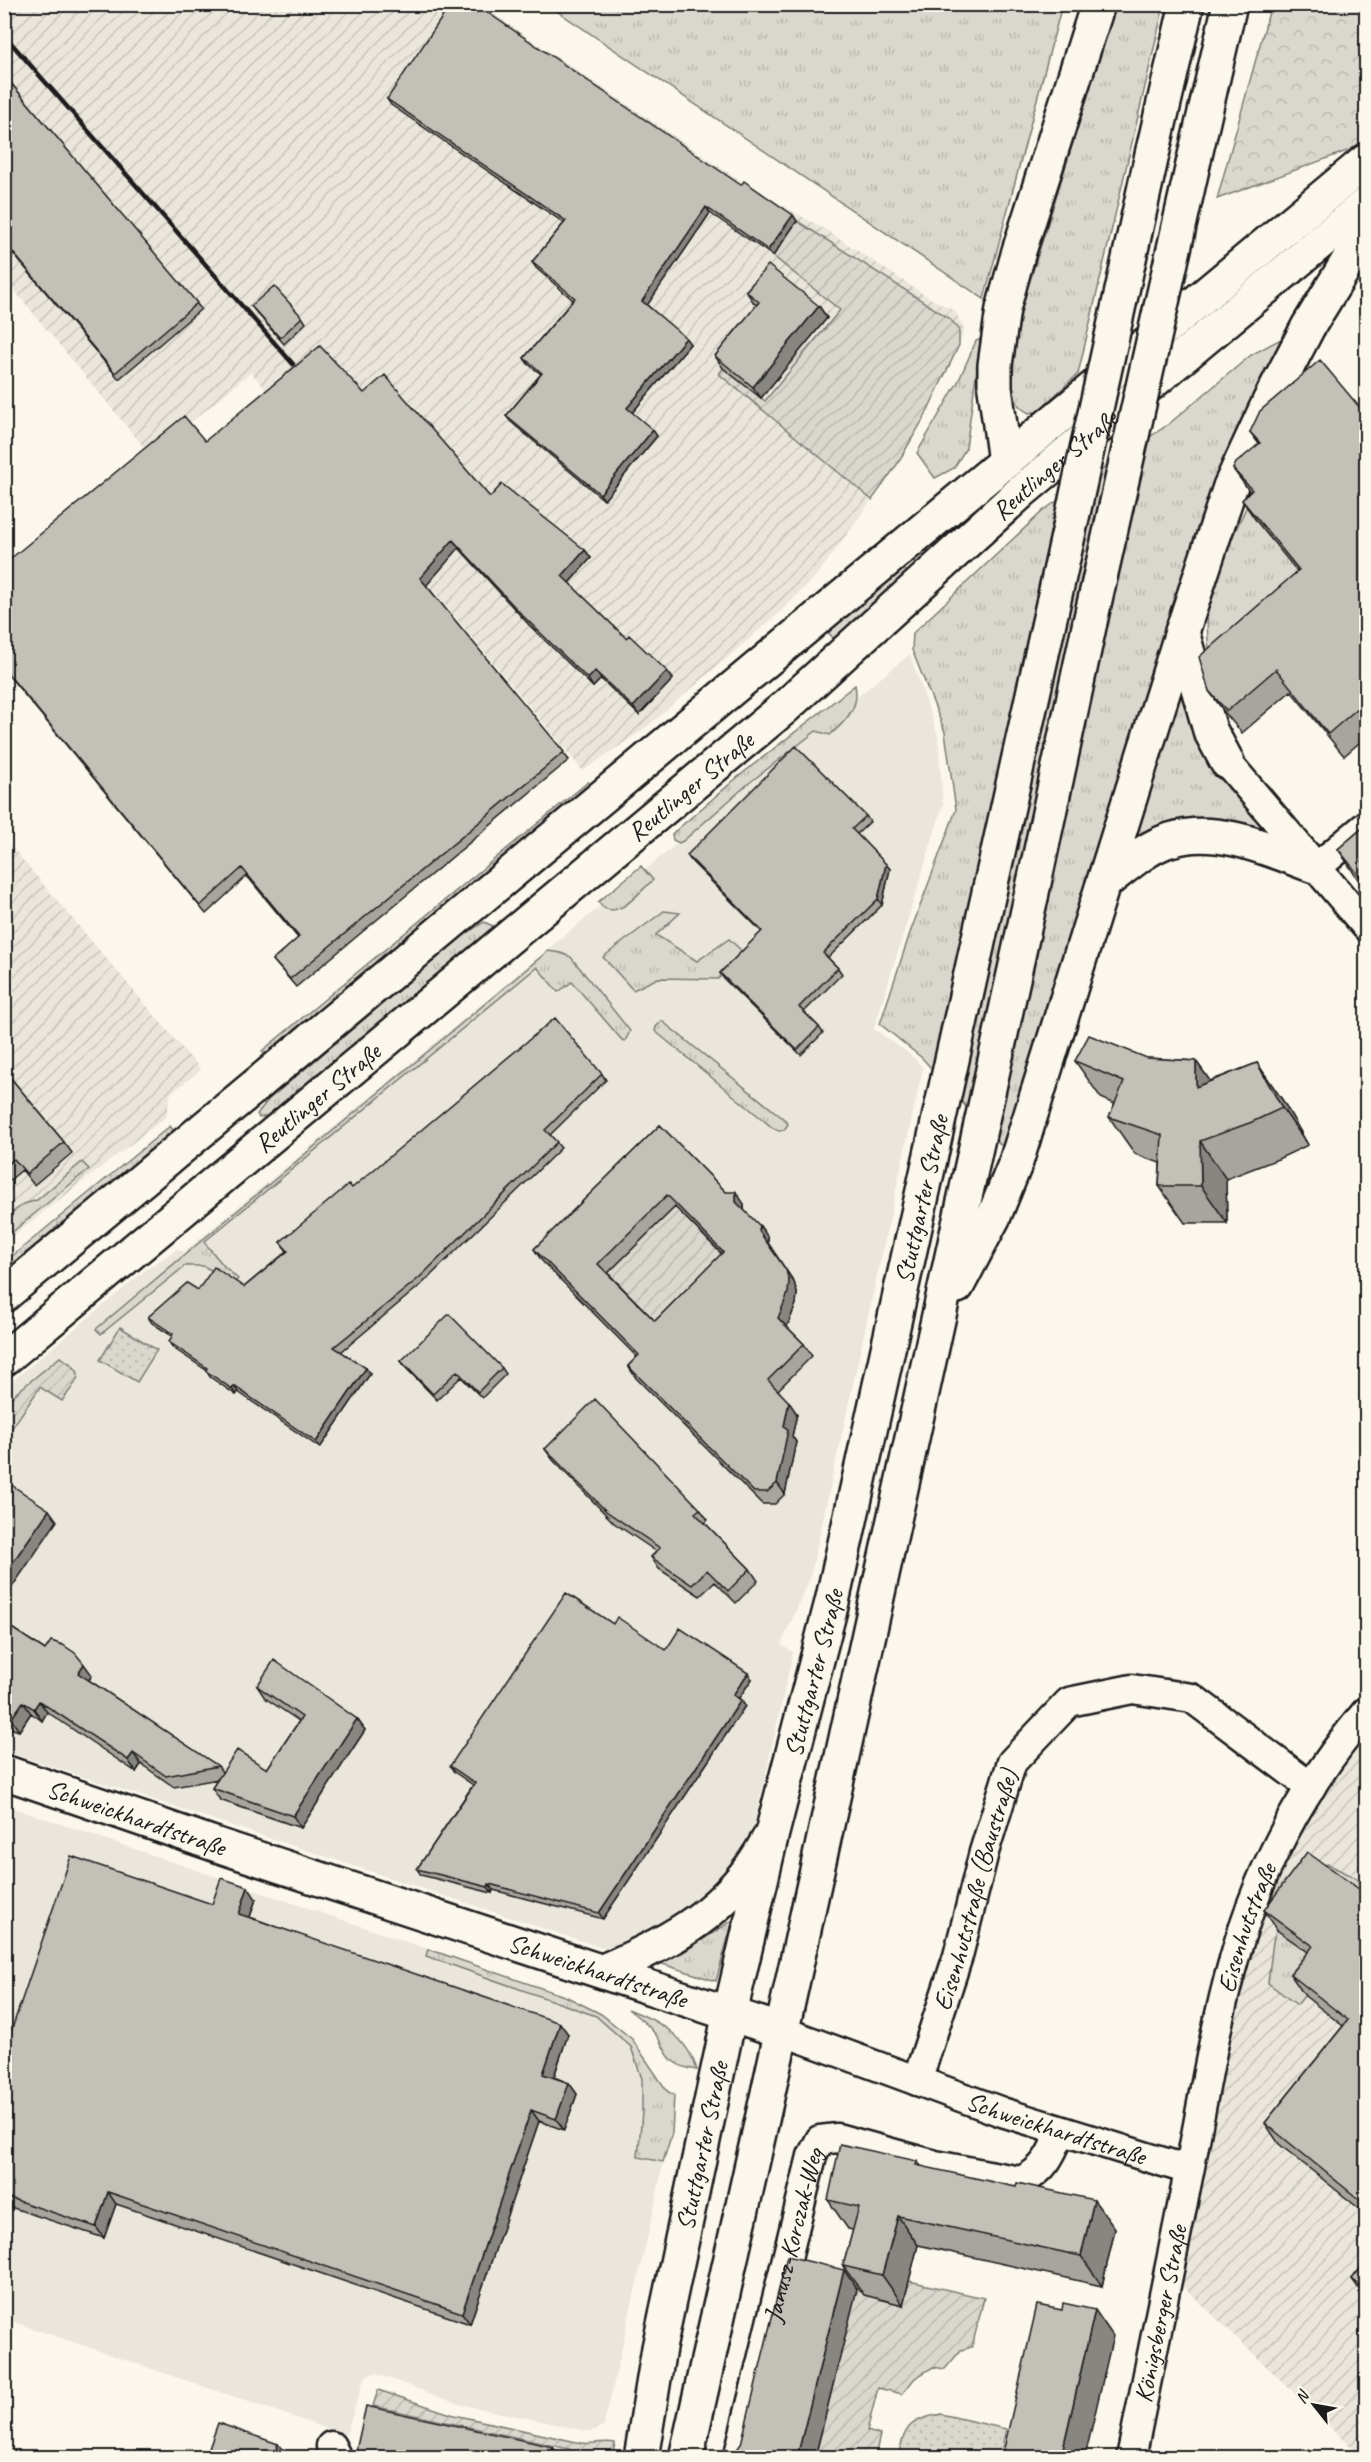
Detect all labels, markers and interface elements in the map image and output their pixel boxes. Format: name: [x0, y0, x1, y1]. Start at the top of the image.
street label: Reutlinger Straße: [985, 400, 1126, 527]
street label: Reutlinger Straße: [620, 722, 762, 848]
street label: Reutlinger Straße: [247, 1034, 389, 1160]
street label: Stuttgarter Straße: [887, 1110, 956, 1286]
street label: Stuttgarter Straße: [776, 1584, 851, 1760]
street label: Eisenhutstraße (Baustraße): [925, 1764, 1026, 2014]
street label: Schweickhardtstraße: [43, 1772, 232, 1864]
street label: Eisenhutstraße: [1209, 1855, 1285, 1996]
street label: Schweickhardtstraße: [504, 1926, 694, 2016]
street label: Stuttgarter Straße: [668, 2056, 736, 2233]
street label: Schweickhardtstraße: [962, 2084, 1152, 2173]
street label: Janusz-Korczak-Weg: [755, 2140, 831, 2327]
street label: Königsberger Straße: [1126, 2220, 1195, 2405]
north arrow: [1284, 2375, 1344, 2435]
text: N: [1291, 2386, 1315, 2407]

